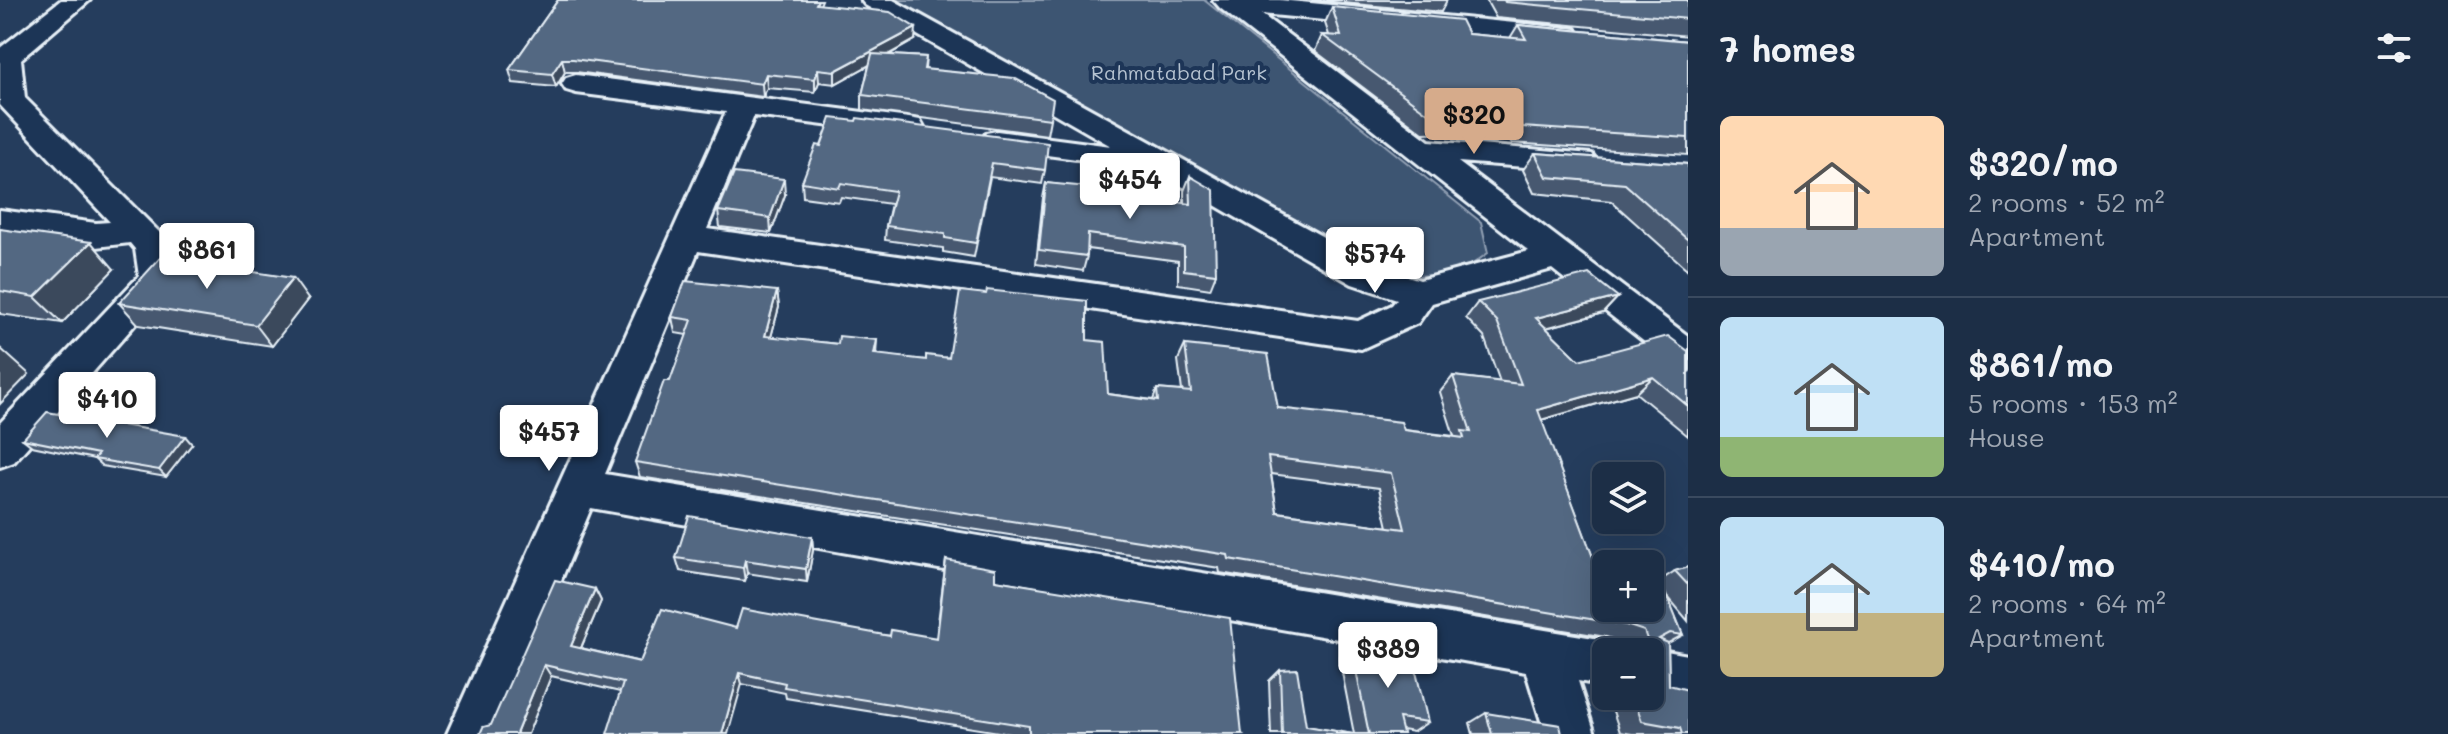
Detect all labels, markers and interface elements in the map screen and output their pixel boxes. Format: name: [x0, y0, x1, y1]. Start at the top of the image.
text: 7 homes: [1720, 26, 1856, 71]
icon: filters: [2372, 26, 2416, 70]
park label: Rahmatabad Park: [1091, 59, 1267, 85]
pin: $320: [1427, 88, 1521, 156]
text: $320: [1443, 97, 1505, 131]
text: $320/mo: [1968, 140, 2118, 185]
icon: home: [1784, 148, 1880, 244]
pin: $454: [1083, 153, 1177, 221]
text: $454: [1098, 162, 1162, 196]
text: 2 rooms · 52 m²: [1968, 185, 2165, 219]
text: Apartment: [1968, 219, 2105, 253]
pin: $861: [160, 223, 254, 291]
pin: $574: [1328, 227, 1422, 295]
text: $861: [177, 232, 237, 266]
text: $574: [1344, 236, 1406, 270]
text: $861/mo: [1968, 341, 2113, 386]
icon: home: [1784, 349, 1880, 445]
pin: $410: [60, 372, 154, 440]
text: $410: [77, 381, 137, 415]
text: 5 rooms · 153 m²: [1968, 386, 2178, 420]
pin: $457: [502, 405, 596, 473]
text: $457: [518, 414, 580, 448]
text: House: [1968, 420, 2045, 454]
map controls: [1592, 462, 1664, 710]
button: layers: [1592, 462, 1664, 534]
text: $410/mo: [1968, 541, 2115, 586]
icon: home: [1784, 549, 1880, 645]
button: +: [1592, 550, 1664, 622]
text: 2 rooms · 64 m²: [1968, 586, 2166, 620]
text: Apartment: [1968, 620, 2105, 654]
pin: $389: [1341, 622, 1435, 690]
text: $389: [1356, 631, 1420, 665]
button: −: [1592, 638, 1664, 710]

